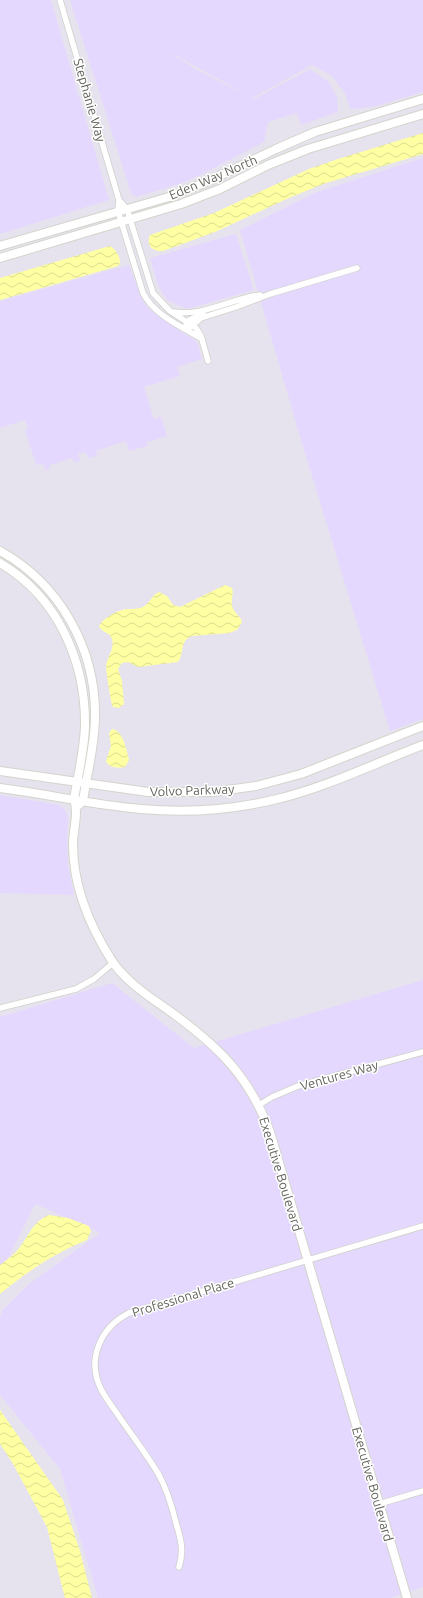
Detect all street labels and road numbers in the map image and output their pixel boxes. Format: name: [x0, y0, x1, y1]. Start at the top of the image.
street label: Stephanie Way: [71, 57, 109, 143]
street label: Eden Way North: [167, 152, 259, 202]
street label: Volvo Parkway: [150, 782, 234, 798]
street label: Ventures Way: [298, 1057, 380, 1093]
street label: Executive Boulevard: [257, 1115, 305, 1233]
street label: Professional Place: [130, 1275, 236, 1319]
street label: Executive Boulevard: [350, 1425, 396, 1543]

